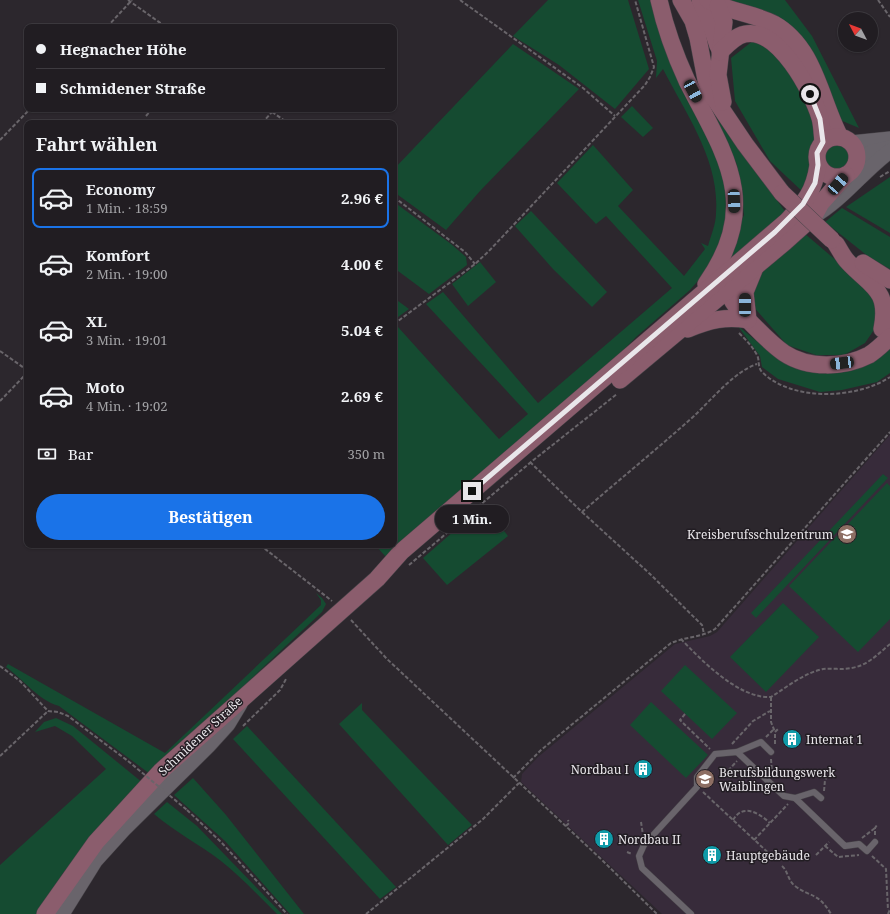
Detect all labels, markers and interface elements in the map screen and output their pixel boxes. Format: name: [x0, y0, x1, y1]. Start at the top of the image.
north arrow: [838, 12, 878, 52]
map controls: [838, 12, 878, 52]
text: Hegnacher Höhe: [60, 39, 187, 59]
text: Schmidener Straße: [60, 78, 206, 98]
car: [682, 78, 704, 104]
route start: [801, 85, 819, 103]
text: Fahrt wählen: [36, 132, 158, 156]
car: [826, 171, 850, 197]
text: Economy: [86, 179, 155, 199]
icon: car: [38, 180, 74, 216]
text: 2.96 €: [341, 188, 383, 208]
car: [728, 189, 740, 213]
text: 1 Min. · 18:59: [86, 199, 167, 217]
text: Komfort: [86, 245, 150, 265]
icon: car: [38, 246, 74, 282]
text: 4.00 €: [341, 254, 383, 274]
text: 2 Min. · 19:00: [86, 265, 167, 283]
car: [739, 293, 751, 317]
text: XL: [86, 311, 107, 331]
icon: car: [38, 312, 74, 348]
text: 5.04 €: [341, 320, 383, 340]
text: 3 Min. · 19:01: [86, 331, 167, 349]
car: [829, 356, 855, 370]
text: Moto: [86, 377, 125, 397]
icon: car: [38, 378, 74, 414]
text: 2.69 €: [341, 386, 383, 406]
text: 4 Min. · 19:02: [86, 397, 167, 415]
icon: cash: [36, 443, 58, 465]
text: Bar: [68, 444, 93, 464]
text: 350 m: [348, 445, 385, 463]
route end: [463, 482, 481, 500]
button: Bestätigen: [36, 494, 385, 540]
callout: 1 Min.: [435, 505, 509, 533]
text: 1 Min.: [452, 510, 492, 528]
school or university icon: Kreisberufsschulzentrum: [836, 523, 858, 545]
place label: Kreisberufsschulzentrum: [687, 526, 833, 543]
street label: Schmidener Straße: [154, 693, 246, 779]
building icon: Internat 1: [781, 728, 803, 750]
place label: Internat 1: [806, 731, 863, 748]
building icon: Nordbau I: [632, 758, 654, 780]
place label: Nordbau I: [571, 761, 629, 778]
place label: Berufsbildungswerk Waiblingen: [719, 764, 836, 795]
school or university icon: Berufsbildungswerk Waiblingen: [694, 768, 716, 790]
building icon: Nordbau II: [593, 828, 615, 850]
place label: Nordbau II: [618, 831, 681, 848]
building icon: Hauptgebäude: [701, 844, 723, 866]
place label: Hauptgebäude: [726, 847, 810, 864]

